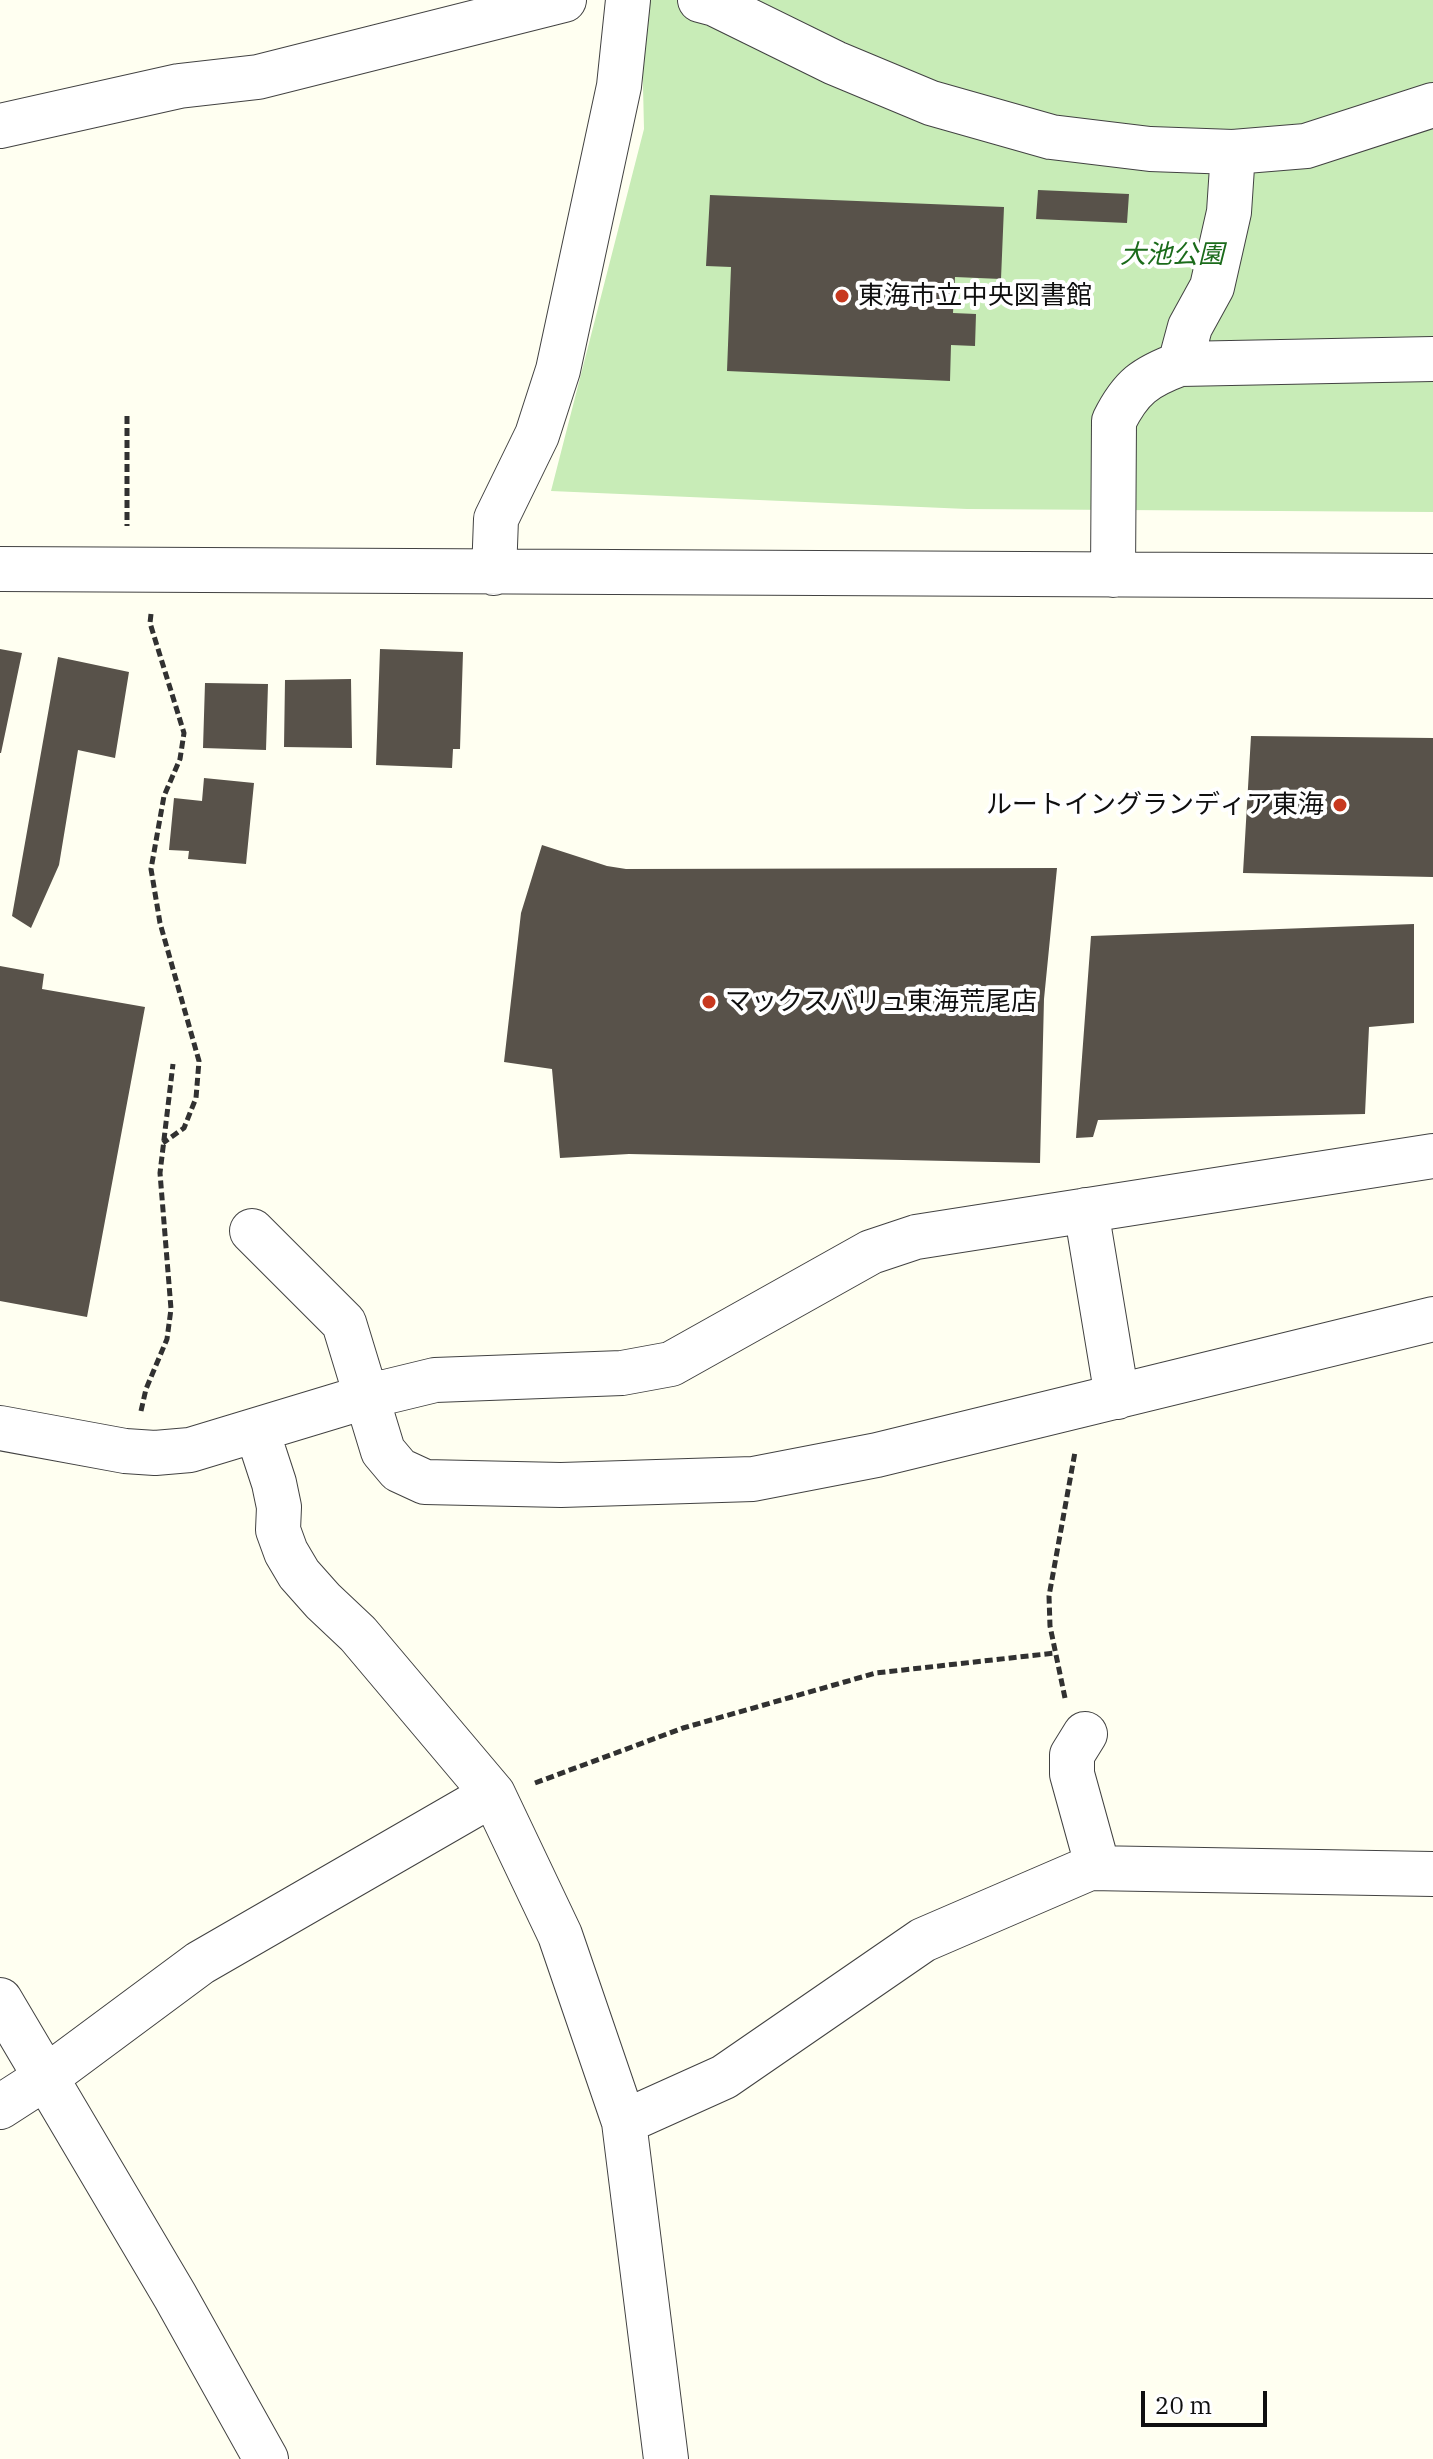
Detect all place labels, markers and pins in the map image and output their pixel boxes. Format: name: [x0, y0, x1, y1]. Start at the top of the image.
place label: 東海市立中央図書館: [858, 280, 1092, 312]
marker: 東海市立中央図書館: [833, 287, 851, 305]
place label: ルートイングランディア東海: [986, 789, 1324, 821]
marker: ルートイングランディア東海: [1331, 796, 1349, 814]
place label: マックスバリュ東海荒尾店: [725, 986, 1037, 1018]
marker: マックスバリュ東海荒尾店: [700, 993, 718, 1011]

